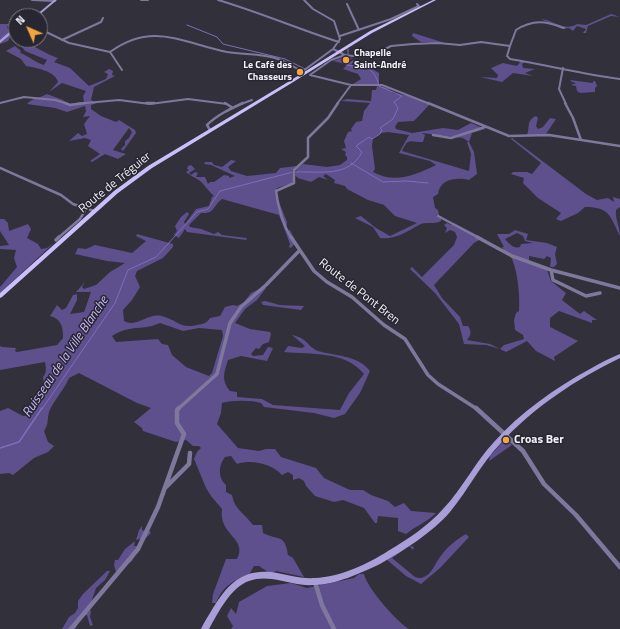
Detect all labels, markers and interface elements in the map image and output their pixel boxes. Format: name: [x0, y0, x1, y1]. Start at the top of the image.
north arrow: [8, 8, 48, 48]
text: N: [12, 12, 29, 29]
place label: Chapelle Saint-André: [354, 48, 406, 72]
marker: Chapelle Saint-André: [341, 55, 351, 65]
place label: Le Café des Chasseurs: [243, 60, 292, 84]
marker: Le Café des Chasseurs: [295, 67, 305, 77]
street label: Route de Tréguier: [76, 149, 154, 217]
street label: Route de Pont Bren: [316, 256, 402, 328]
water label: Ruisseau de la Ville Blanche: [20, 294, 112, 420]
place label: Croas Ber: [514, 433, 564, 447]
marker: Croas Ber: [501, 435, 511, 445]

